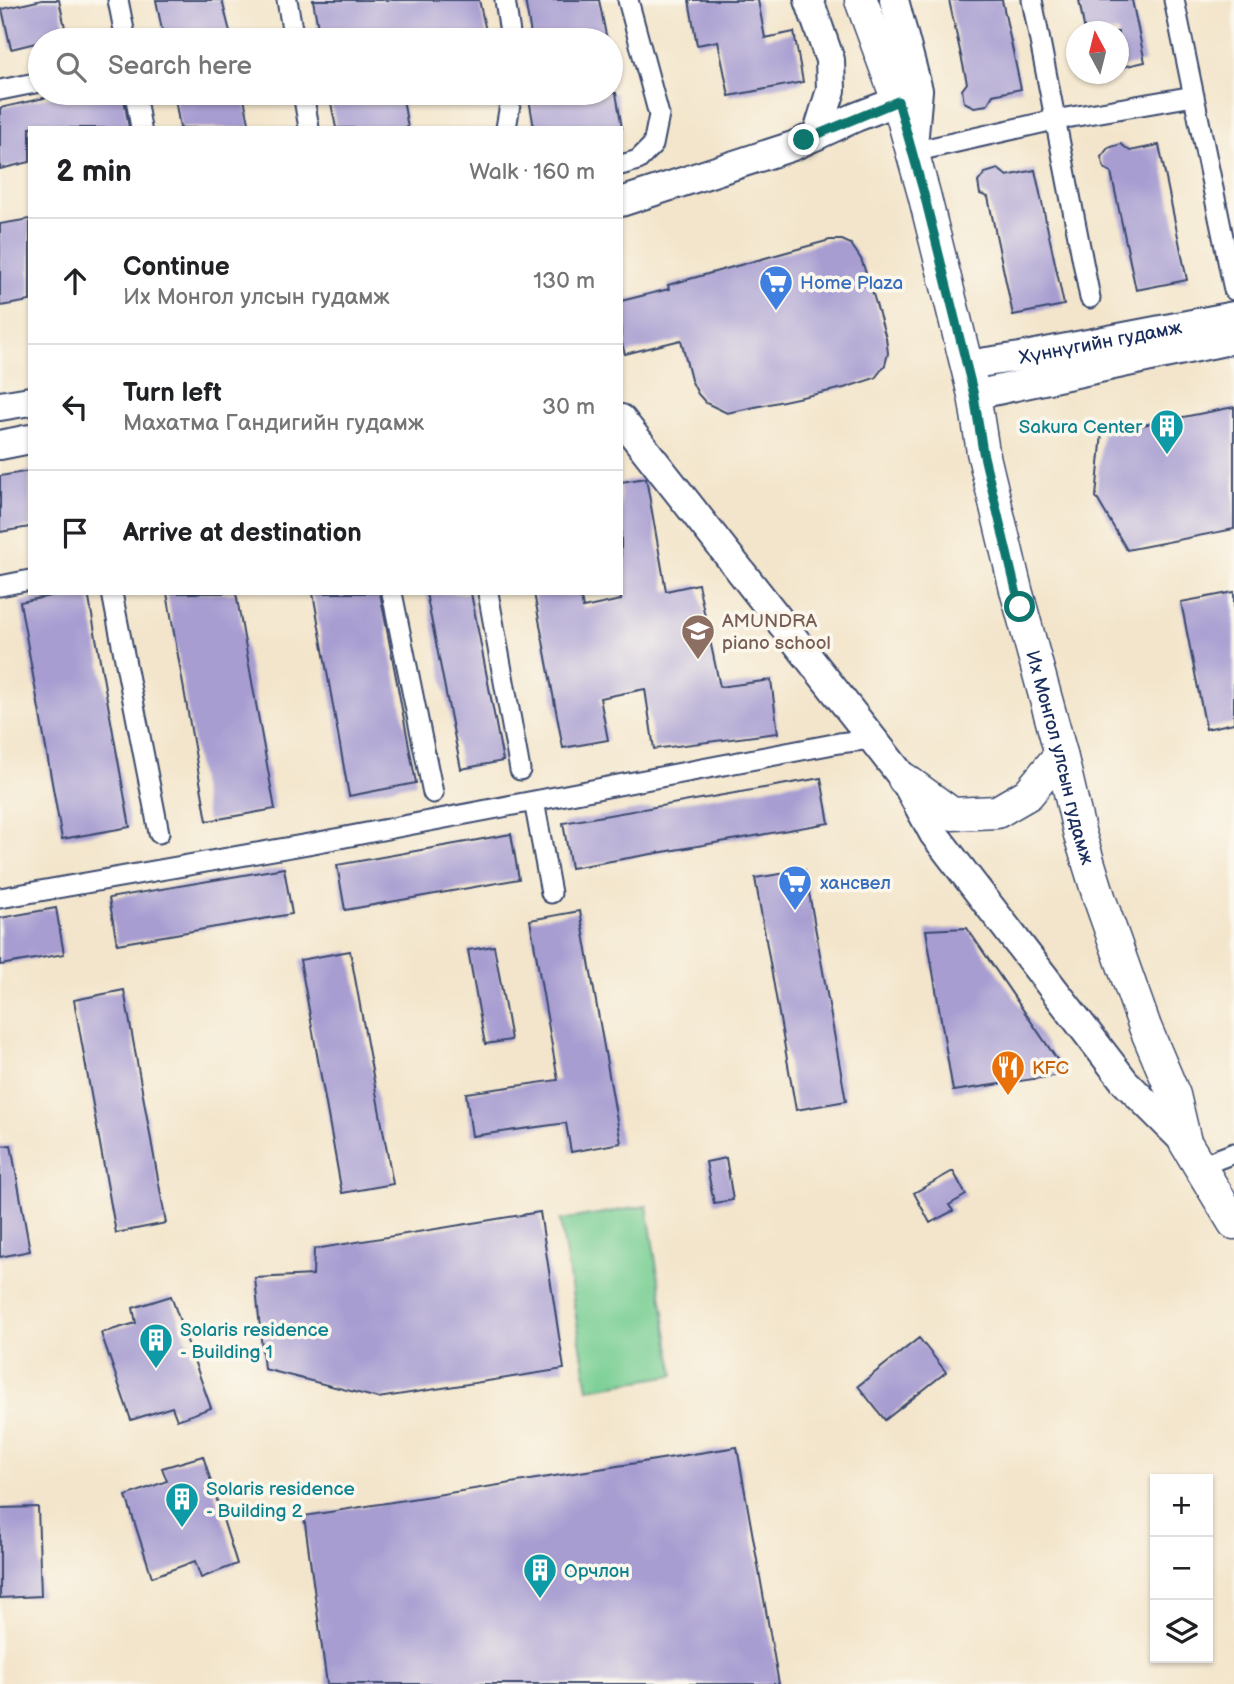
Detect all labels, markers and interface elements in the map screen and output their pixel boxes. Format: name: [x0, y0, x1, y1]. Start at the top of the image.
north arrow: [1066, 21, 1129, 84]
search box: [28, 28, 623, 105]
icon: search: [52, 48, 90, 86]
text: Search here: [108, 51, 252, 82]
route end: [788, 124, 819, 155]
text: 2 min: [56, 154, 132, 190]
text: Walk · 160 m: [469, 158, 595, 186]
text: Continue: [123, 252, 230, 283]
icon: ahead: [56, 262, 94, 300]
supermarket icon: Home Plaza: [757, 263, 795, 312]
text: 130 m: [533, 267, 595, 295]
place label: Home Plaza: [800, 272, 903, 295]
text: Их Монгол улсын гудамж: [123, 283, 389, 311]
street label: Хүннүгийн гудамж: [1017, 316, 1184, 370]
text: Turn left: [123, 378, 222, 409]
icon: left: [56, 388, 94, 426]
text: 30 m: [542, 393, 595, 421]
building icon: Sakura Center: [1148, 407, 1186, 456]
text: Махатма Гандигийн гудамж: [123, 409, 424, 437]
place label: Sakura Center: [1019, 416, 1143, 439]
icon: arrive: [56, 514, 94, 552]
text: Arrive at destination: [123, 518, 362, 549]
route start: [1004, 591, 1035, 622]
place label: AMUNDRA piano school: [722, 610, 831, 655]
school or university icon: AMUNDRA piano school: [679, 612, 717, 661]
street label: Их Монгол улсын гудамж: [1020, 648, 1099, 868]
supermarket icon: хансвел: [776, 863, 814, 912]
place label: хансвел: [820, 872, 891, 895]
restaurant icon: KFC: [989, 1048, 1027, 1097]
place label: KFC: [1032, 1057, 1069, 1080]
place label: Solaris residence - Building 1: [180, 1319, 329, 1364]
building icon: Solaris residence - Building 1: [137, 1321, 175, 1370]
map controls: [1150, 1474, 1213, 1663]
button: +: [1150, 1474, 1213, 1537]
place label: Solaris residence - Building 2: [206, 1478, 355, 1523]
building icon: Solaris residence - Building 2: [163, 1480, 201, 1529]
button: −: [1150, 1537, 1213, 1600]
building icon: Орчлон: [521, 1551, 559, 1600]
place label: Орчлон: [564, 1560, 630, 1583]
button: layers: [1150, 1600, 1213, 1663]

